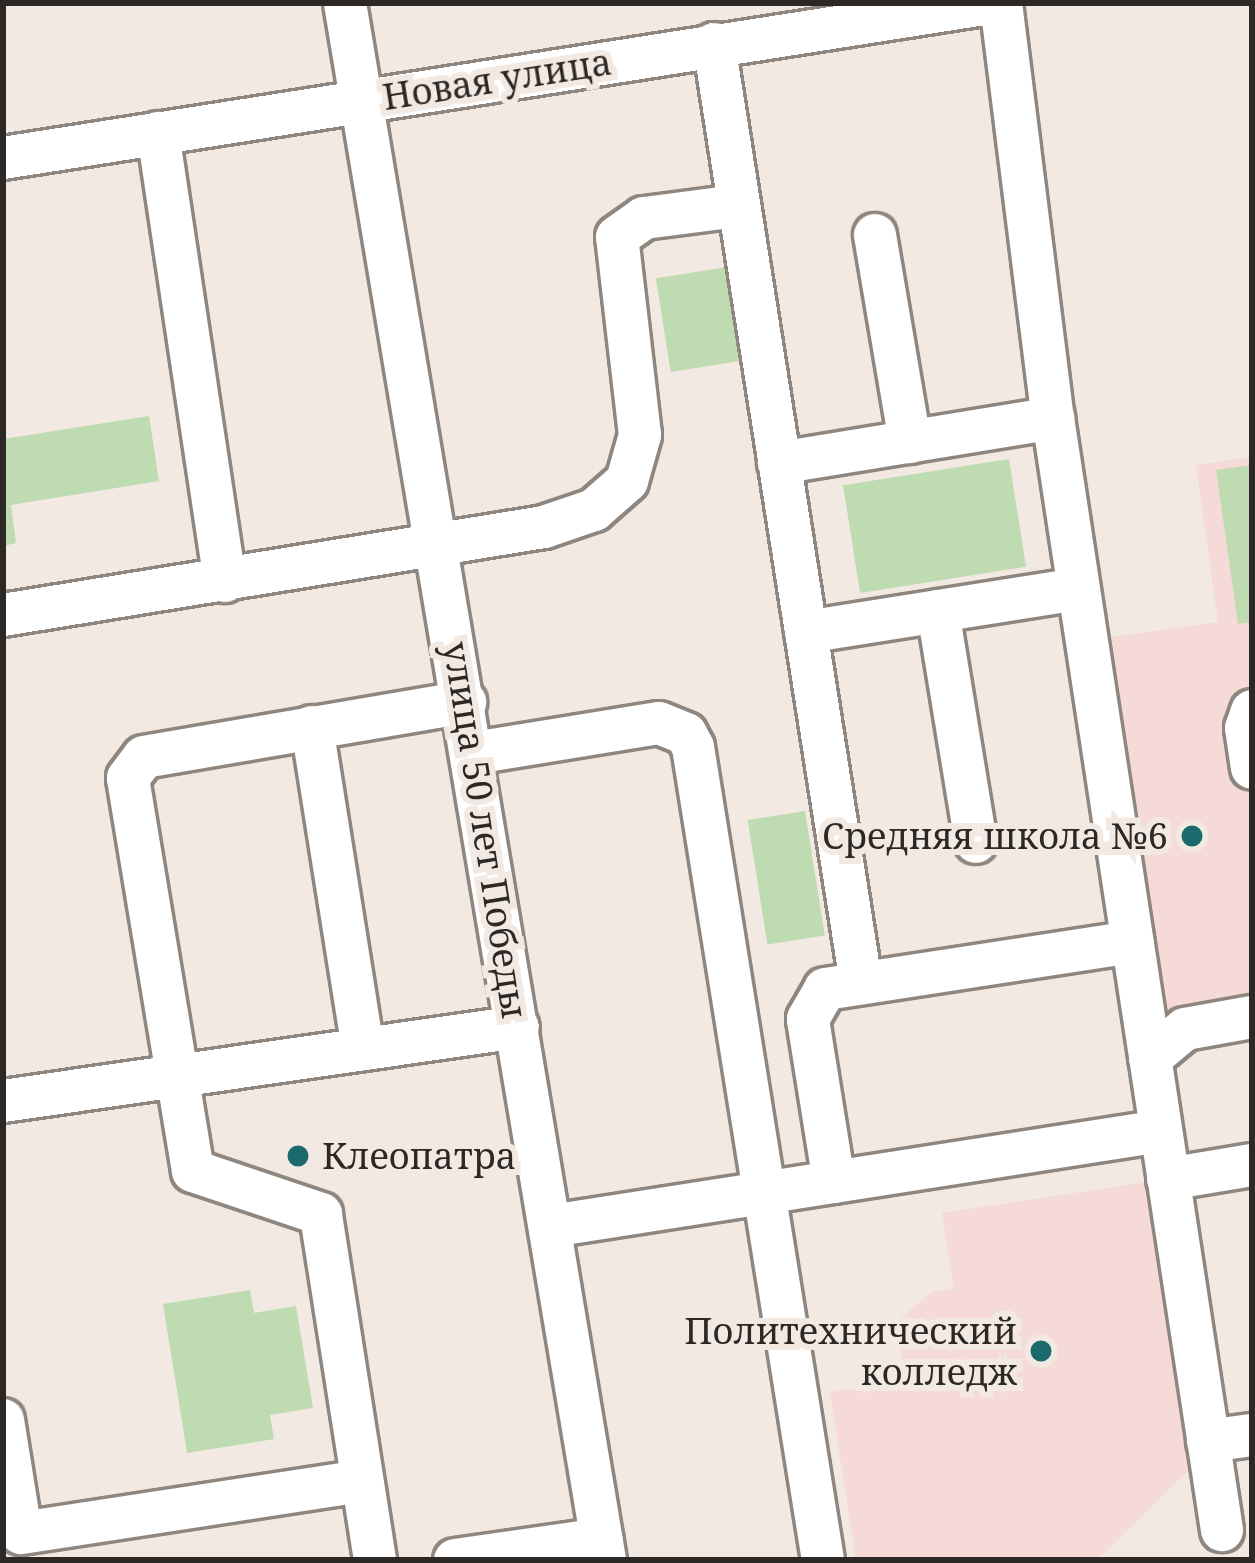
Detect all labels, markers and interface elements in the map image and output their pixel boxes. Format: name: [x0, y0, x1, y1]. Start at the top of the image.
street label: Новая улица: [380, 40, 614, 118]
street label: улица 50 лет Победы: [435, 638, 537, 1022]
place label: Средняя школа №6: [822, 814, 1168, 858]
marker: Средняя школа №6: [1179, 823, 1205, 849]
place label: Клеопатра: [322, 1134, 516, 1178]
marker: Клеопатра: [285, 1143, 311, 1169]
place label: Политехнический колледж: [684, 1308, 1017, 1393]
marker: Политехнический колледж: [1028, 1338, 1054, 1364]

